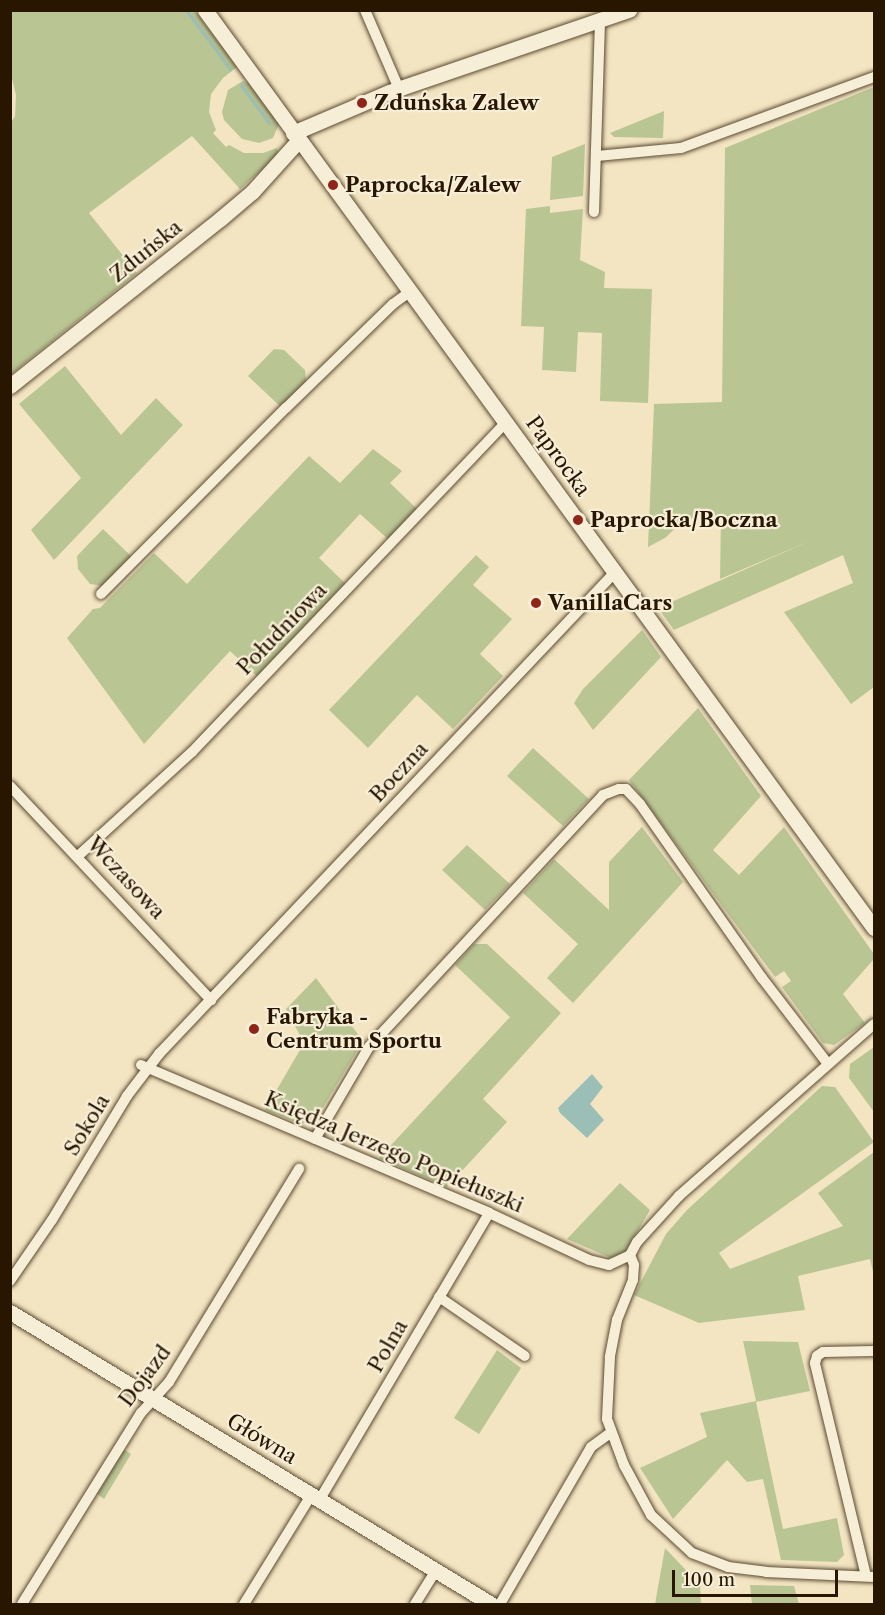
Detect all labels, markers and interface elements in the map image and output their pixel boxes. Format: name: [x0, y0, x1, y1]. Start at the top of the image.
place label: Zduńska Zalew: [374, 90, 539, 116]
marker: Zduńska Zalew: [355, 96, 369, 110]
place label: Paprocka/Zalew: [345, 172, 521, 198]
marker: Paprocka/Zalew: [326, 178, 340, 192]
street label: Zduńska: [105, 215, 187, 287]
street label: Paprocka: [521, 411, 595, 501]
place label: Paprocka/Boczna: [590, 507, 778, 533]
marker: Paprocka/Boczna: [571, 513, 585, 527]
street label: Południowa: [232, 578, 332, 680]
place label: VanillaCars: [548, 590, 672, 616]
marker: VanillaCars: [529, 596, 543, 610]
street label: Boczna: [365, 736, 433, 808]
street label: Wczasowa: [82, 832, 170, 924]
place label: Fabryka - Centrum Sportu: [266, 1004, 442, 1054]
marker: Fabryka - Centrum Sportu: [247, 1022, 261, 1036]
street label: Księdza Jerzego Popiełuszki: [261, 1086, 527, 1218]
street label: Sokola: [59, 1090, 115, 1160]
street label: Polna: [363, 1315, 413, 1377]
street label: Dojazd: [114, 1340, 176, 1412]
street label: Główna: [222, 1408, 302, 1470]
scale bar: [675, 1558, 842, 1596]
text: 100 m: [683, 1569, 735, 1591]

